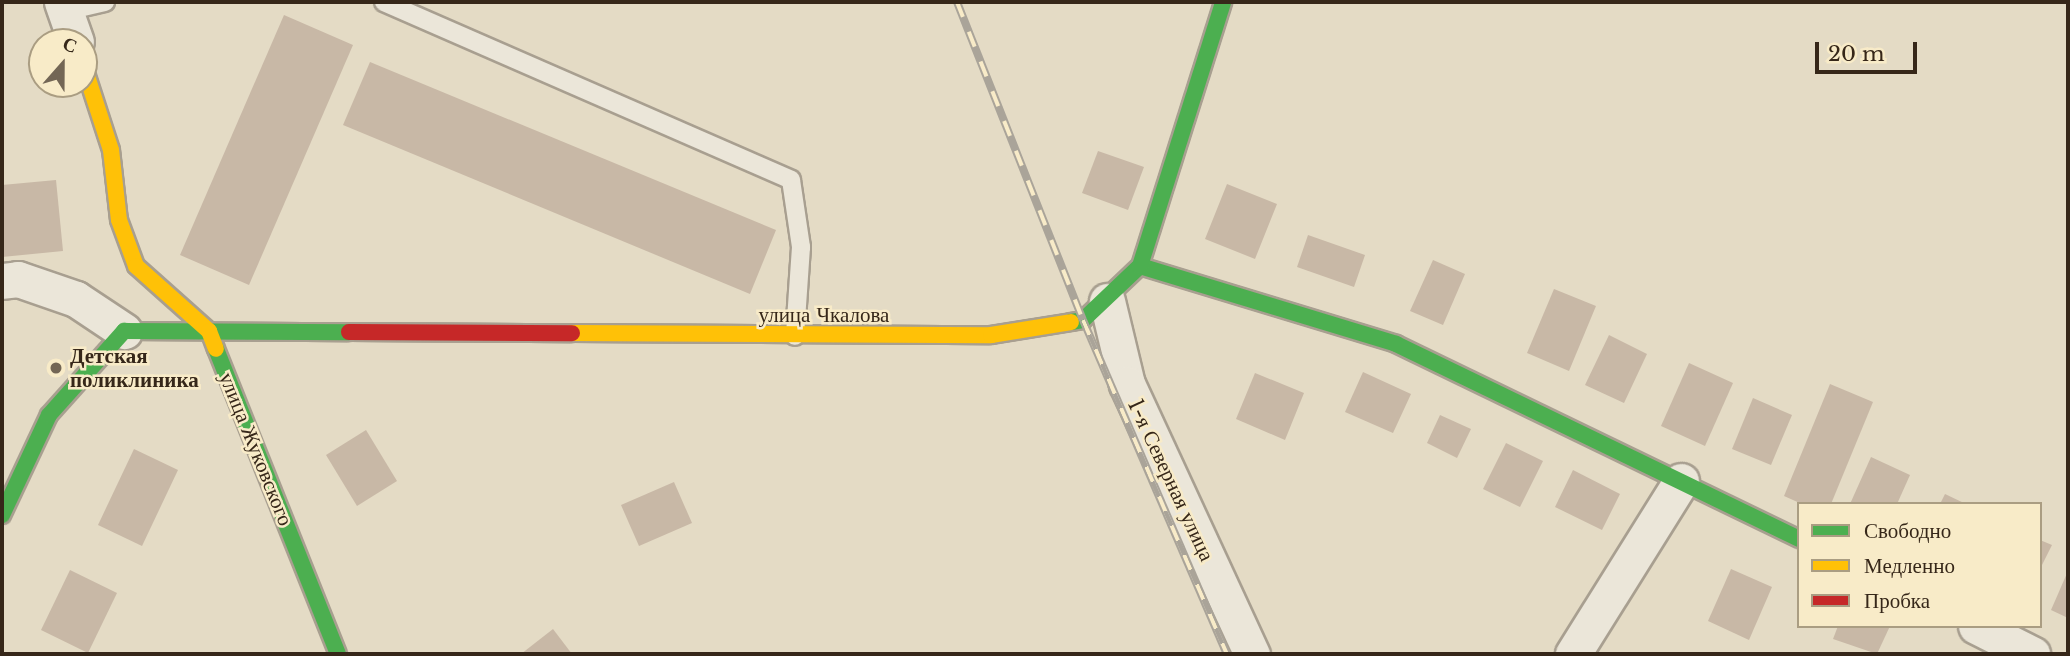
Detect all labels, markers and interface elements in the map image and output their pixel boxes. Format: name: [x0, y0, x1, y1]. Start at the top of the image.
north arrow: [28, 28, 98, 98]
scale bar: [1818, 28, 1920, 72]
text: С: [59, 32, 81, 58]
text: 20 m: [1828, 41, 1885, 67]
street label: улица Чкалова: [759, 302, 889, 328]
place label: Детская поликлиника: [70, 343, 199, 393]
marker: Детская поликлиника: [48, 360, 64, 376]
street label: улица Жуковского: [214, 369, 298, 529]
street label: 1-я Северная улица: [1122, 395, 1220, 565]
legend: [1797, 502, 2042, 628]
text: Свободно: [1864, 518, 1951, 544]
text: Медленно: [1864, 553, 1955, 579]
text: Пробка: [1864, 588, 1930, 614]

